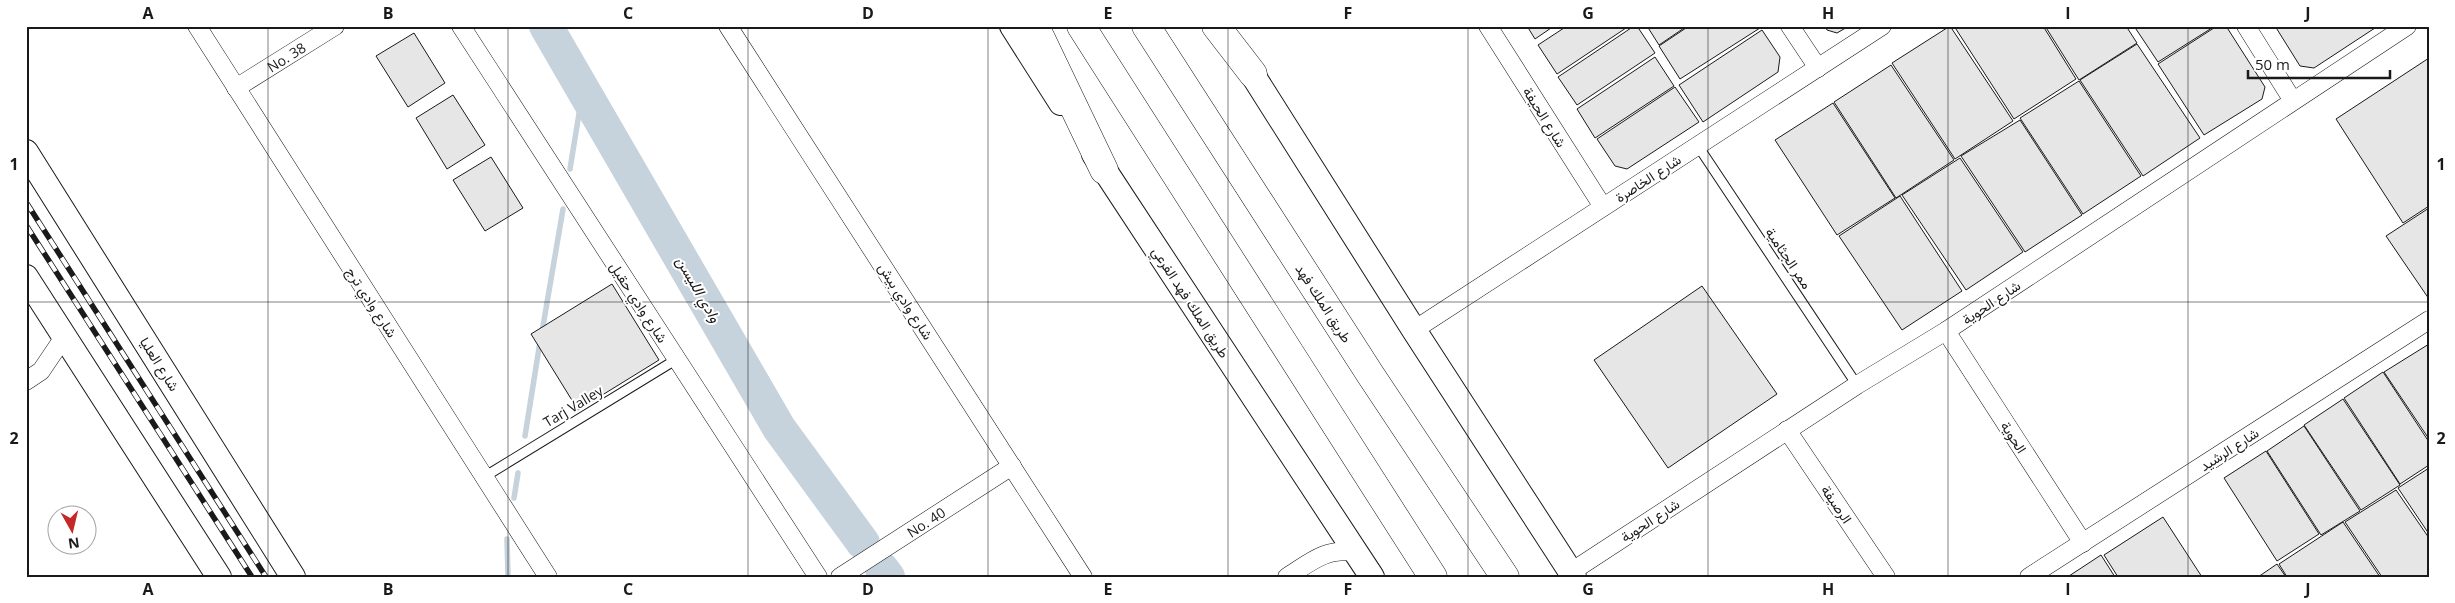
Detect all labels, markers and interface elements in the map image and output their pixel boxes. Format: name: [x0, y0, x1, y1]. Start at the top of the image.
text: A: [142, 2, 154, 24]
text: B: [383, 2, 393, 24]
text: C: [623, 2, 633, 24]
text: D: [862, 2, 874, 24]
text: E: [1104, 2, 1113, 24]
text: F: [1344, 2, 1352, 24]
text: G: [1582, 2, 1594, 24]
text: H: [1822, 2, 1834, 24]
text: I: [2065, 2, 2071, 24]
text: J: [2303, 2, 2311, 24]
street label: No. 38: [263, 37, 309, 76]
scale bar: [2248, 48, 2390, 80]
text: 50 m: [2255, 54, 2290, 74]
street label: شارع الحيفة: [1517, 83, 1571, 152]
street label: شارع الخاصرة: [1611, 150, 1686, 208]
text: 1: [9, 153, 19, 175]
text: 1: [2436, 153, 2446, 175]
street label: ممر الجثامية: [1761, 224, 1817, 292]
street label: طريق الملك فهد الفرعي: [1145, 243, 1234, 363]
water label: وادي الليسن: [669, 252, 726, 328]
street label: شارع وادي حقيل: [603, 258, 672, 348]
street label: شارع وادي بيش: [872, 259, 938, 345]
street label: طريق الملك فهد: [1291, 260, 1357, 346]
street label: شارع وادي ترج: [340, 263, 402, 343]
street label: شارع الحوية: [1958, 276, 2025, 330]
street label: شارع العليا: [134, 333, 184, 396]
street label: Tarj Valley: [540, 380, 607, 431]
street label: الحوية: [1997, 417, 2031, 457]
street label: شارع الرشيد: [2196, 423, 2263, 477]
text: 2: [9, 427, 19, 449]
text: 2: [2436, 427, 2446, 449]
street label: الرصيفة: [1817, 481, 1857, 527]
street label: شارع الحوية: [1617, 494, 1684, 548]
street label: No. 40: [903, 502, 949, 541]
north arrow: [48, 506, 98, 556]
text: N: [67, 533, 81, 554]
text: A: [142, 578, 154, 600]
text: B: [383, 578, 393, 600]
text: C: [623, 578, 633, 600]
text: D: [862, 578, 874, 600]
text: E: [1104, 578, 1113, 600]
text: F: [1344, 578, 1352, 600]
text: G: [1582, 578, 1594, 600]
text: H: [1822, 578, 1834, 600]
text: I: [2065, 578, 2071, 600]
text: J: [2303, 578, 2311, 600]

